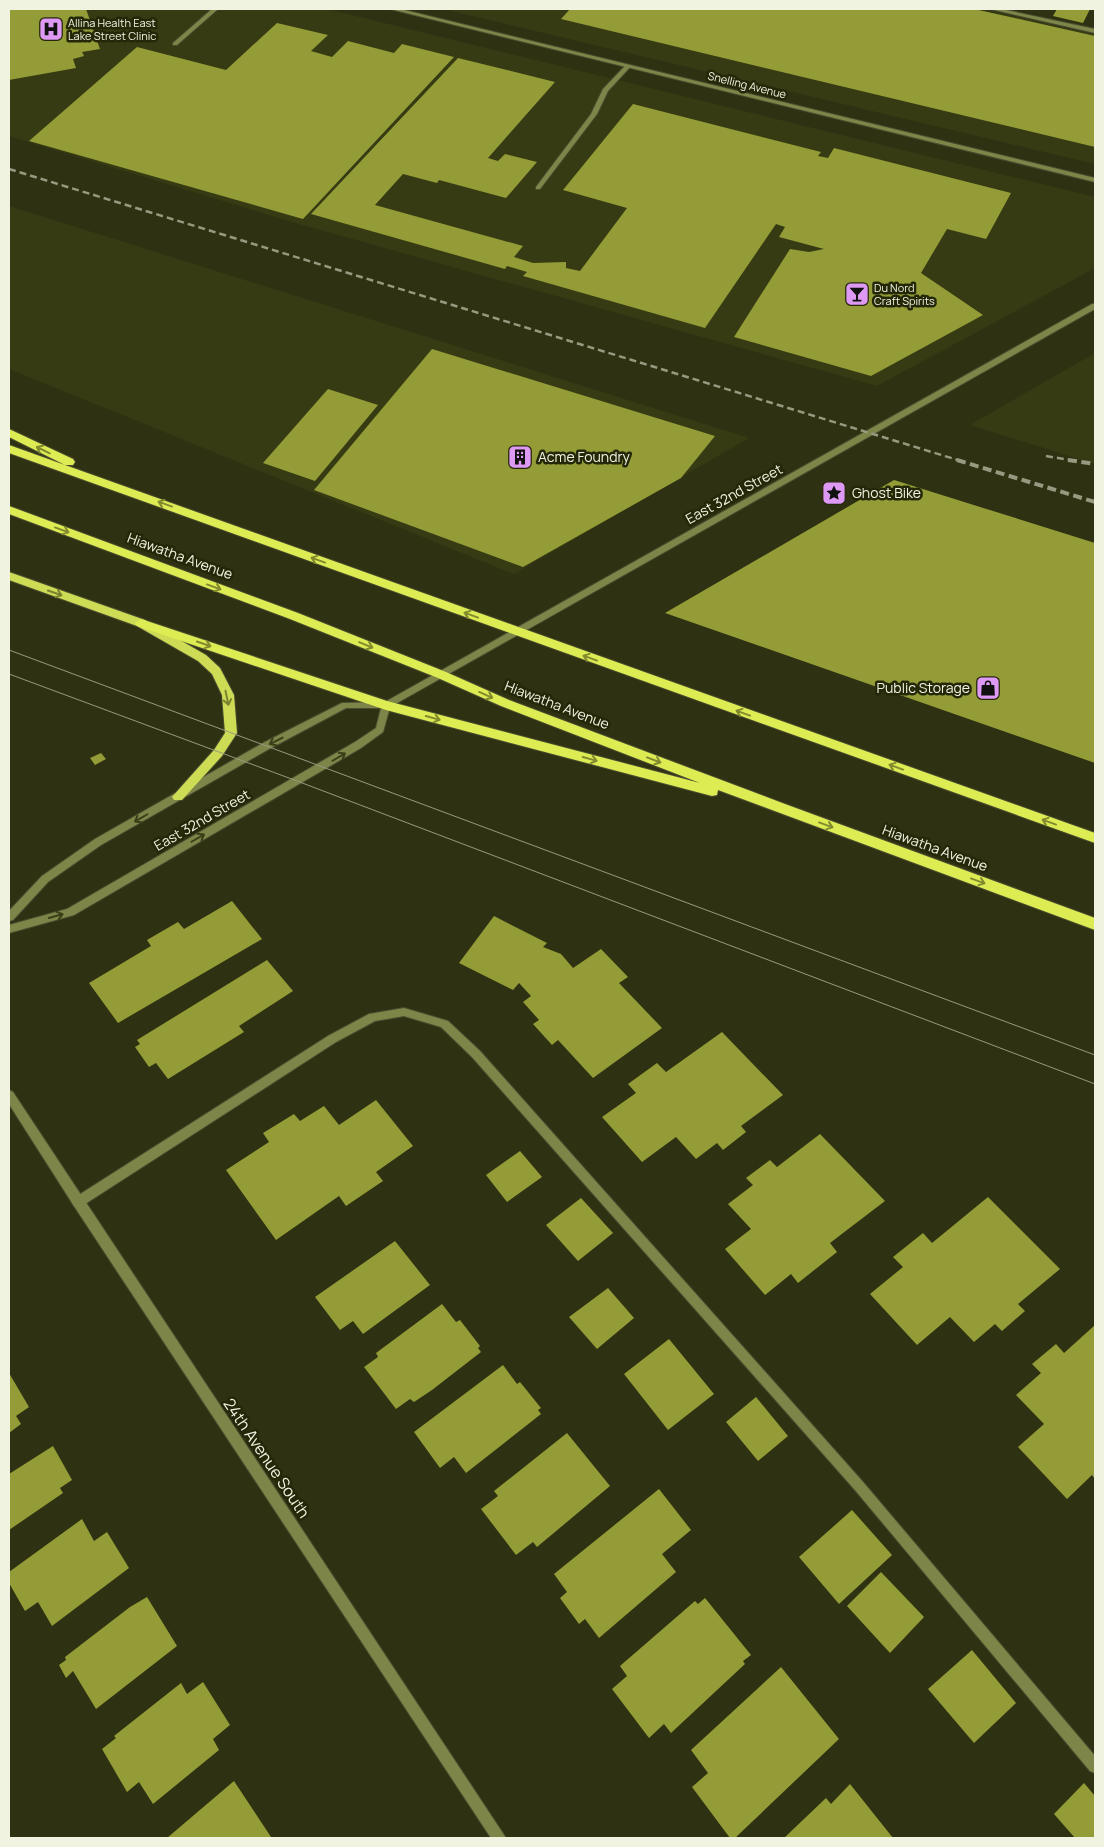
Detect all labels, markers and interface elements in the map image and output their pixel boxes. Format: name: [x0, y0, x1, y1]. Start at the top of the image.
place label: Allina Health East Lake Street Clinic: [68, 15, 156, 43]
hospital icon: Allina Health East Lake Street Clinic: [38, 16, 64, 42]
street label: Snelling Avenue: [706, 68, 788, 102]
place label: Du Nord Craft Spirits: [874, 280, 935, 308]
bar icon: Du Nord Craft Spirits: [844, 281, 870, 307]
one-way arrow: [36, 444, 51, 454]
building icon: Acme Foundry: [507, 444, 533, 470]
place label: Acme Foundry: [538, 447, 630, 466]
street label: East 32nd Street: [682, 459, 786, 528]
place icon: Ghost Bike: [821, 480, 847, 506]
place label: Ghost Bike: [852, 483, 921, 502]
one-way arrow: [158, 499, 174, 508]
one-way arrow: [54, 526, 69, 535]
street label: Hiawatha Avenue: [125, 528, 236, 583]
one-way arrow: [311, 555, 326, 564]
one-way arrow: [206, 583, 221, 592]
one-way arrow: [47, 588, 63, 598]
one-way arrow: [464, 610, 479, 619]
one-way arrow: [196, 640, 211, 649]
one-way arrow: [358, 641, 373, 650]
one-way arrow: [583, 653, 598, 662]
shop icon: Public Storage: [975, 675, 1001, 701]
street label: Hiawatha Avenue: [502, 676, 612, 733]
place label: Public Storage: [877, 678, 970, 697]
one-way arrow: [223, 690, 232, 706]
one-way arrow: [478, 690, 493, 700]
one-way arrow: [736, 708, 751, 717]
one-way arrow: [425, 713, 441, 723]
one-way arrow: [269, 737, 284, 746]
one-way arrow: [331, 751, 345, 761]
one-way arrow: [582, 755, 598, 764]
one-way arrow: [646, 756, 661, 765]
one-way arrow: [889, 762, 905, 771]
street label: East 32nd Street: [150, 784, 253, 855]
one-way arrow: [133, 813, 148, 823]
one-way arrow: [1042, 817, 1058, 826]
street label: Hiawatha Avenue: [880, 820, 991, 875]
one-way arrow: [818, 821, 833, 830]
one-way arrow: [190, 833, 205, 843]
one-way arrow: [970, 877, 986, 886]
one-way arrow: [47, 910, 63, 920]
street label: 24th Avenue South: [219, 1394, 315, 1522]

